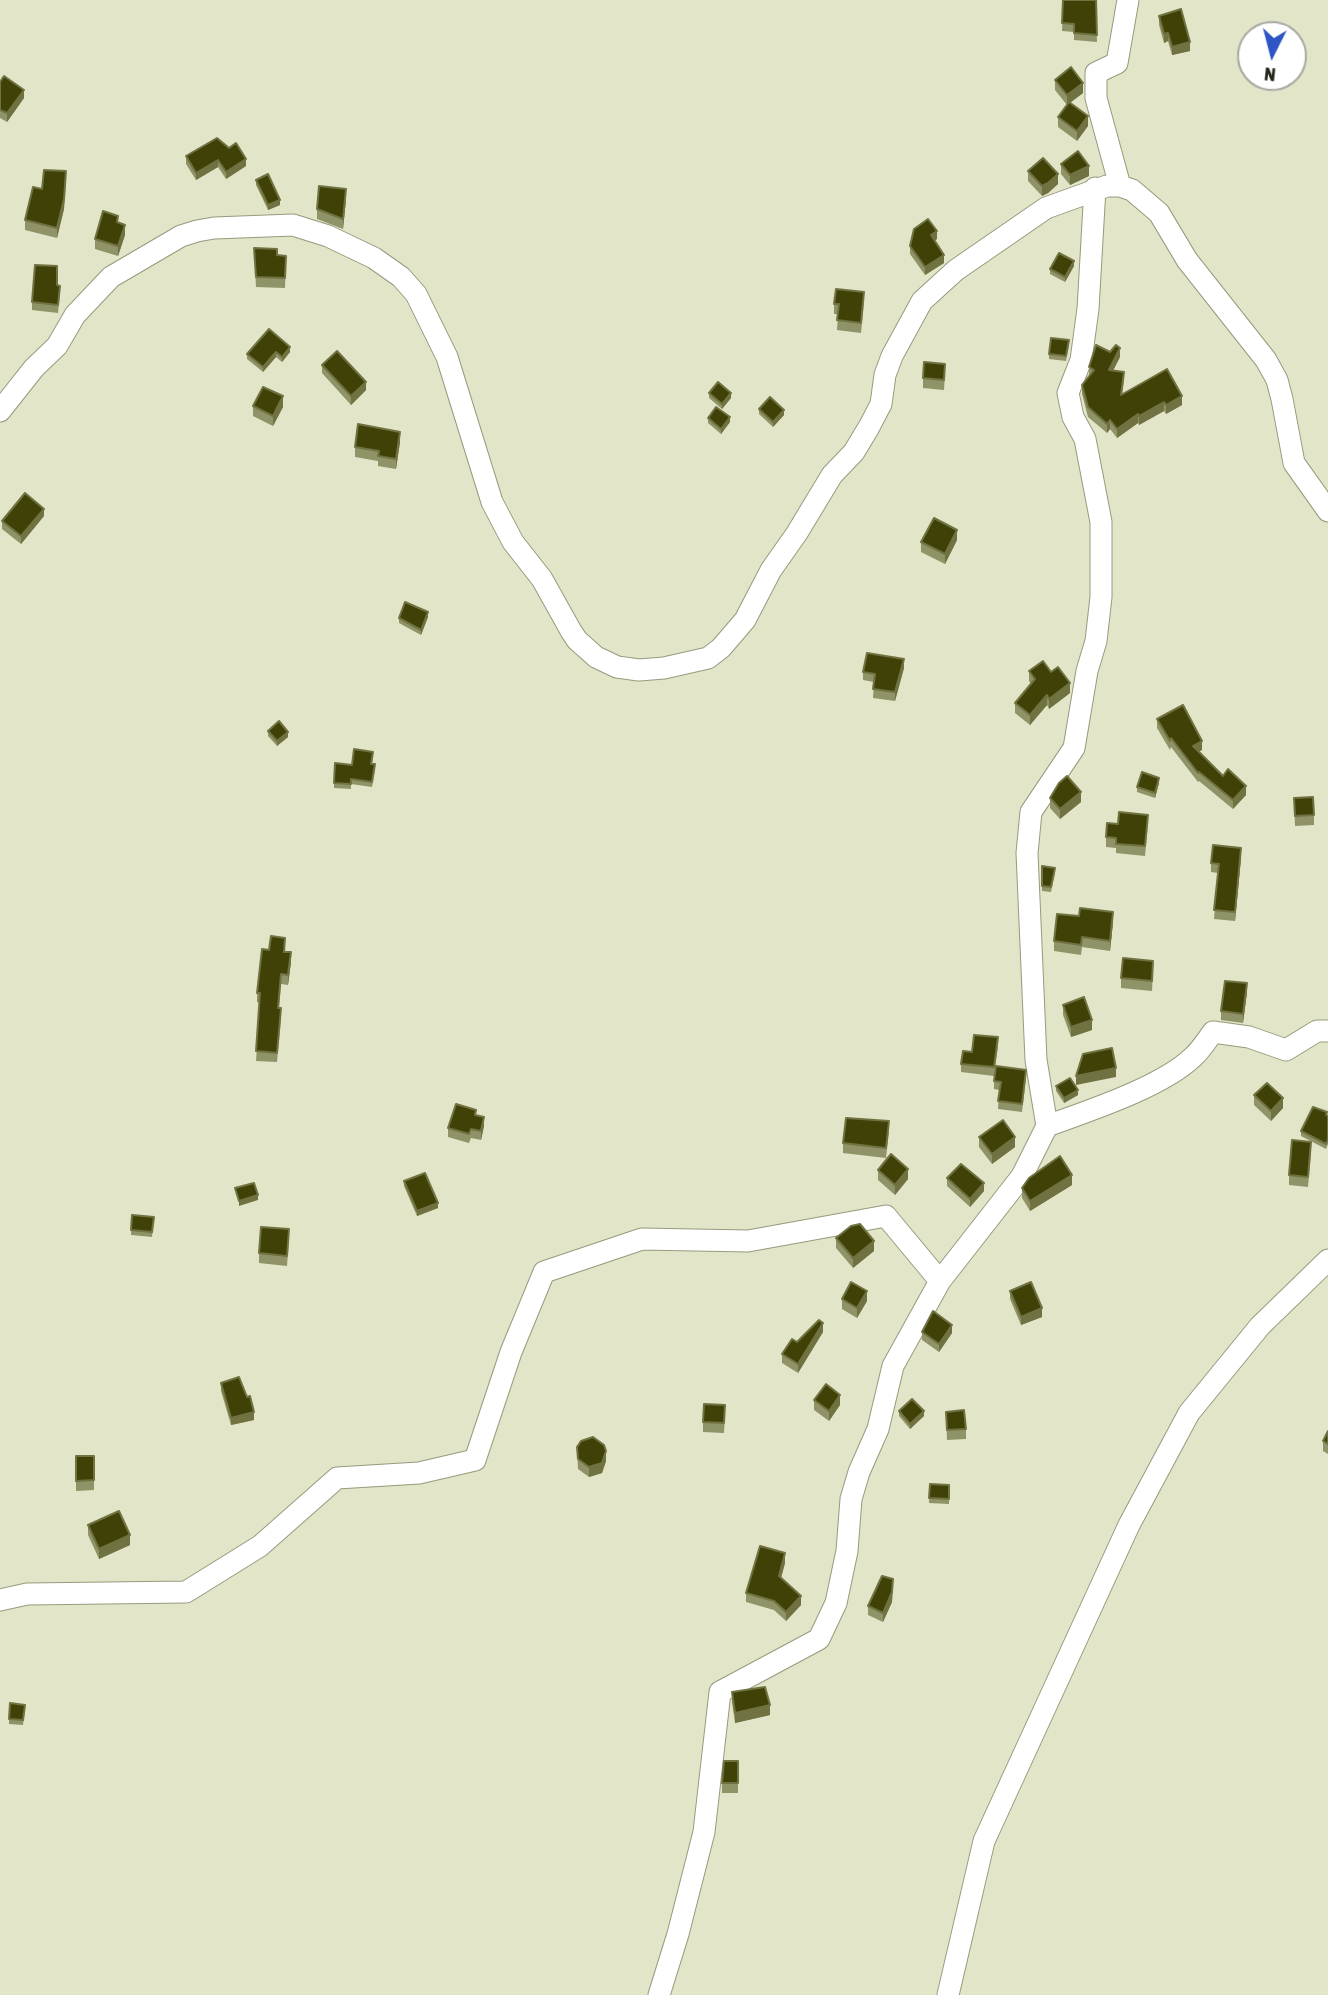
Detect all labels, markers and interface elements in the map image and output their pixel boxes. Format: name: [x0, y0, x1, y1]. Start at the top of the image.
north arrow: [1237, 21, 1307, 91]
text: N: [1263, 63, 1277, 86]

